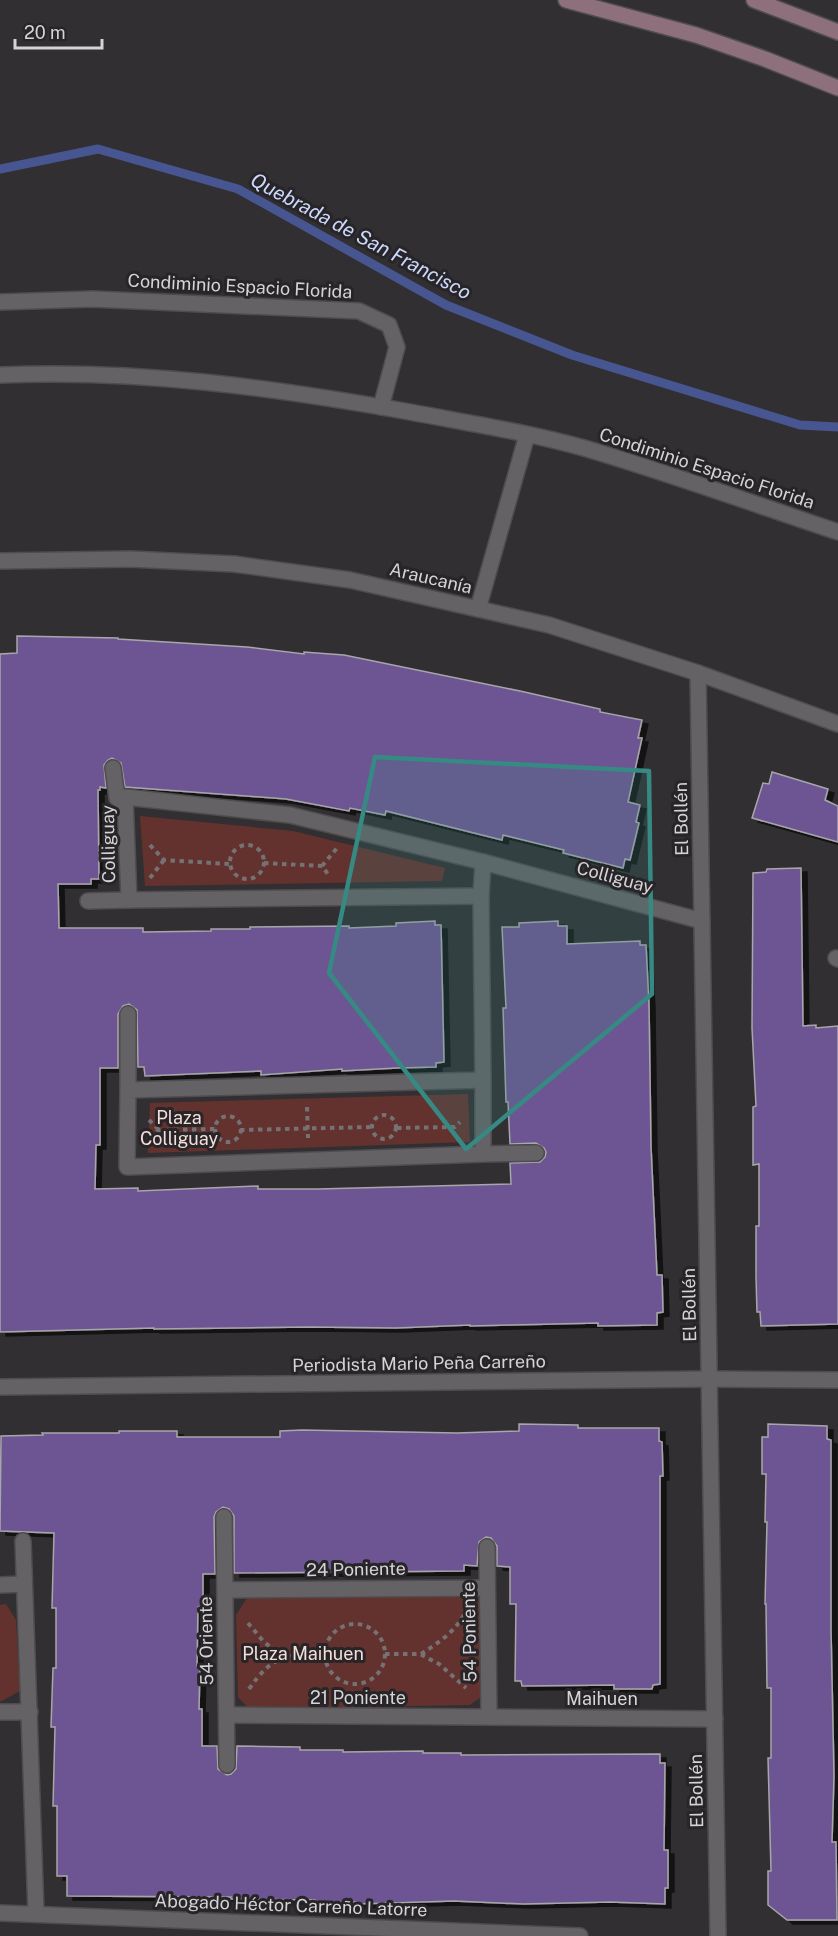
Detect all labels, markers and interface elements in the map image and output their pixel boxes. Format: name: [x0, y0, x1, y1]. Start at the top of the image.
scale bar: [15, 12, 102, 50]
text: 20 m: [24, 22, 66, 43]
water label: Quebrada de San Francisco: [247, 168, 475, 304]
street label: Condiminio Espacio Florida: [127, 270, 353, 302]
street label: Condiminio Espacio Florida: [597, 423, 817, 513]
street label: Araucanía: [388, 558, 474, 598]
street label: El Bollén: [670, 782, 692, 856]
street label: Colliguay: [97, 804, 119, 883]
street label: Colliguay: [575, 857, 656, 897]
park label: Plaza Colliguay: [140, 1107, 218, 1149]
street label: El Bollén: [678, 1268, 700, 1342]
street label: Periodista Mario Peña Carreño: [292, 1350, 546, 1376]
street label: 24 Poniente: [306, 1558, 406, 1580]
street label: 54 Poniente: [458, 1581, 480, 1683]
street label: 54 Oriente: [195, 1596, 217, 1686]
park label: Plaza Maihuen: [242, 1643, 364, 1664]
street label: 21 Poniente: [310, 1687, 406, 1708]
street label: Maihuen: [566, 1688, 638, 1709]
street label: El Bollén: [685, 1754, 707, 1828]
street label: Abogado Héctor Carreño Latorre: [154, 1890, 428, 1920]

